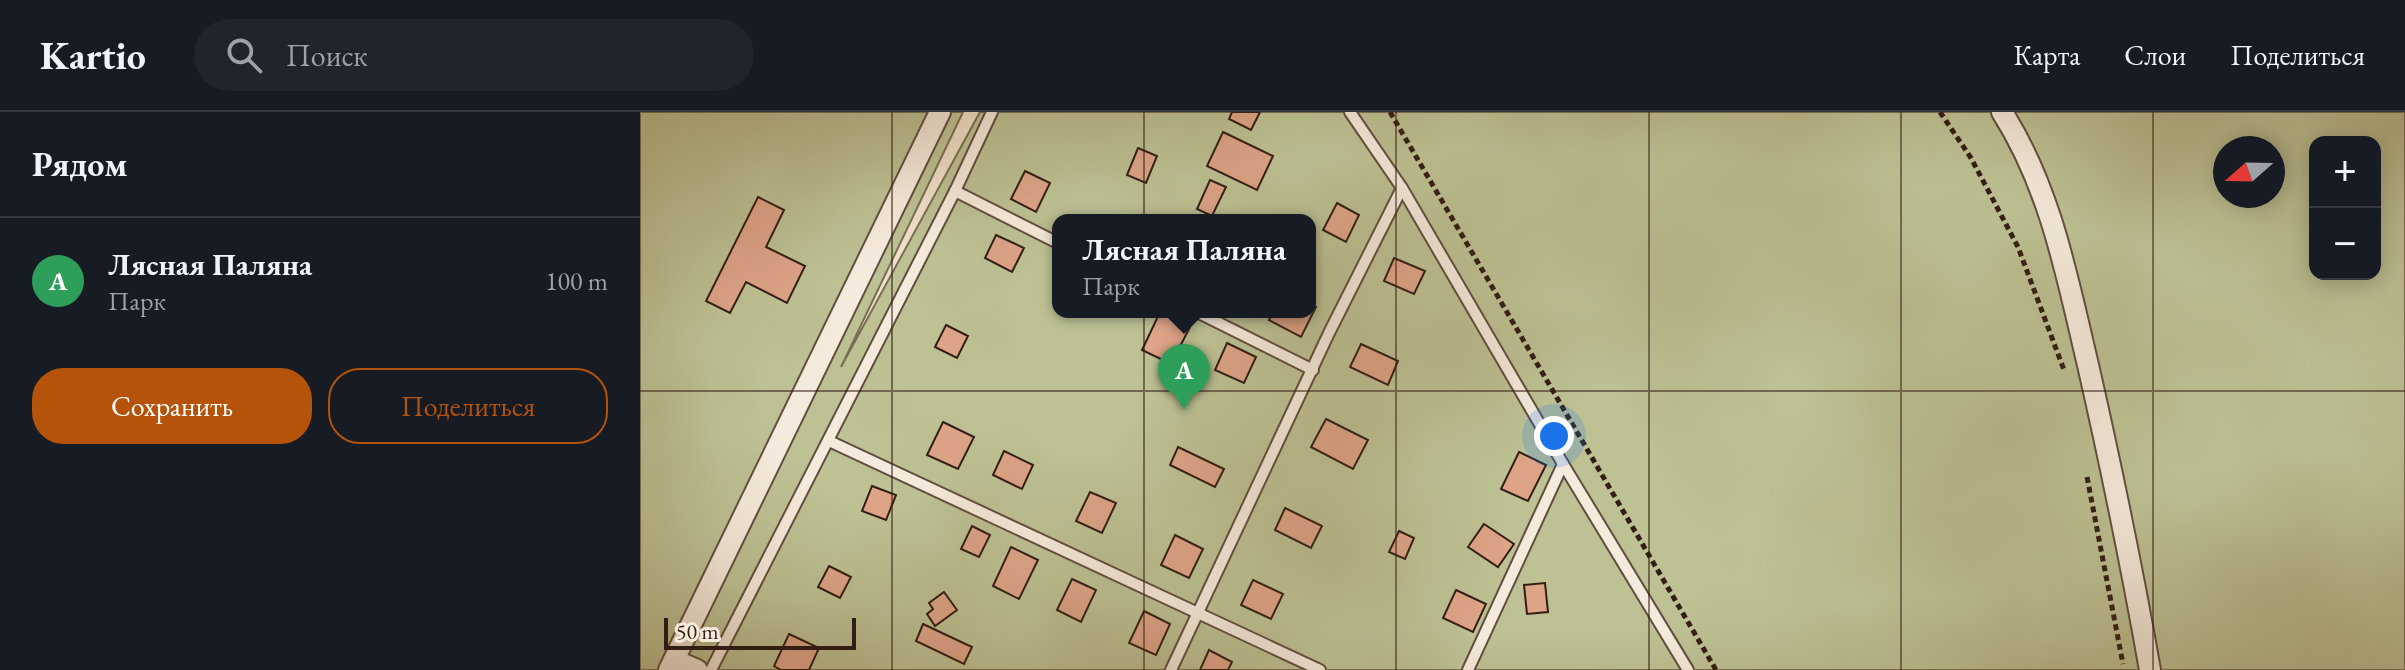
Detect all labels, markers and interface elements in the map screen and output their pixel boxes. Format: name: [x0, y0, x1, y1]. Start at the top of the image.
search box: [194, 19, 754, 91]
text: Kartio: [40, 31, 146, 80]
icon: search: [222, 33, 266, 77]
text: Поиск: [286, 36, 368, 75]
text: Карта: [2013, 37, 2080, 73]
text: Слои: [2124, 37, 2186, 73]
text: Поделиться: [2230, 37, 2365, 73]
north arrow: [2213, 136, 2285, 208]
map controls: [2309, 136, 2381, 280]
button: +: [2309, 136, 2381, 208]
text: Рядом: [32, 142, 127, 186]
button: −: [2309, 208, 2381, 280]
popup: [1052, 214, 1316, 318]
text: Лясная Паляна: [1082, 230, 1286, 269]
text: Лясная Паляна: [108, 245, 312, 284]
text: A: [49, 264, 67, 298]
text: 100 m: [545, 264, 608, 298]
text: Парк: [1082, 269, 1140, 303]
text: Парк: [108, 284, 166, 318]
pin: A: [1158, 344, 1210, 410]
button: Сохранить: [32, 368, 312, 444]
button: Поделиться: [328, 368, 608, 444]
your location: [1534, 416, 1574, 456]
scale bar: [664, 614, 856, 650]
text: 50 m: [676, 617, 719, 646]

